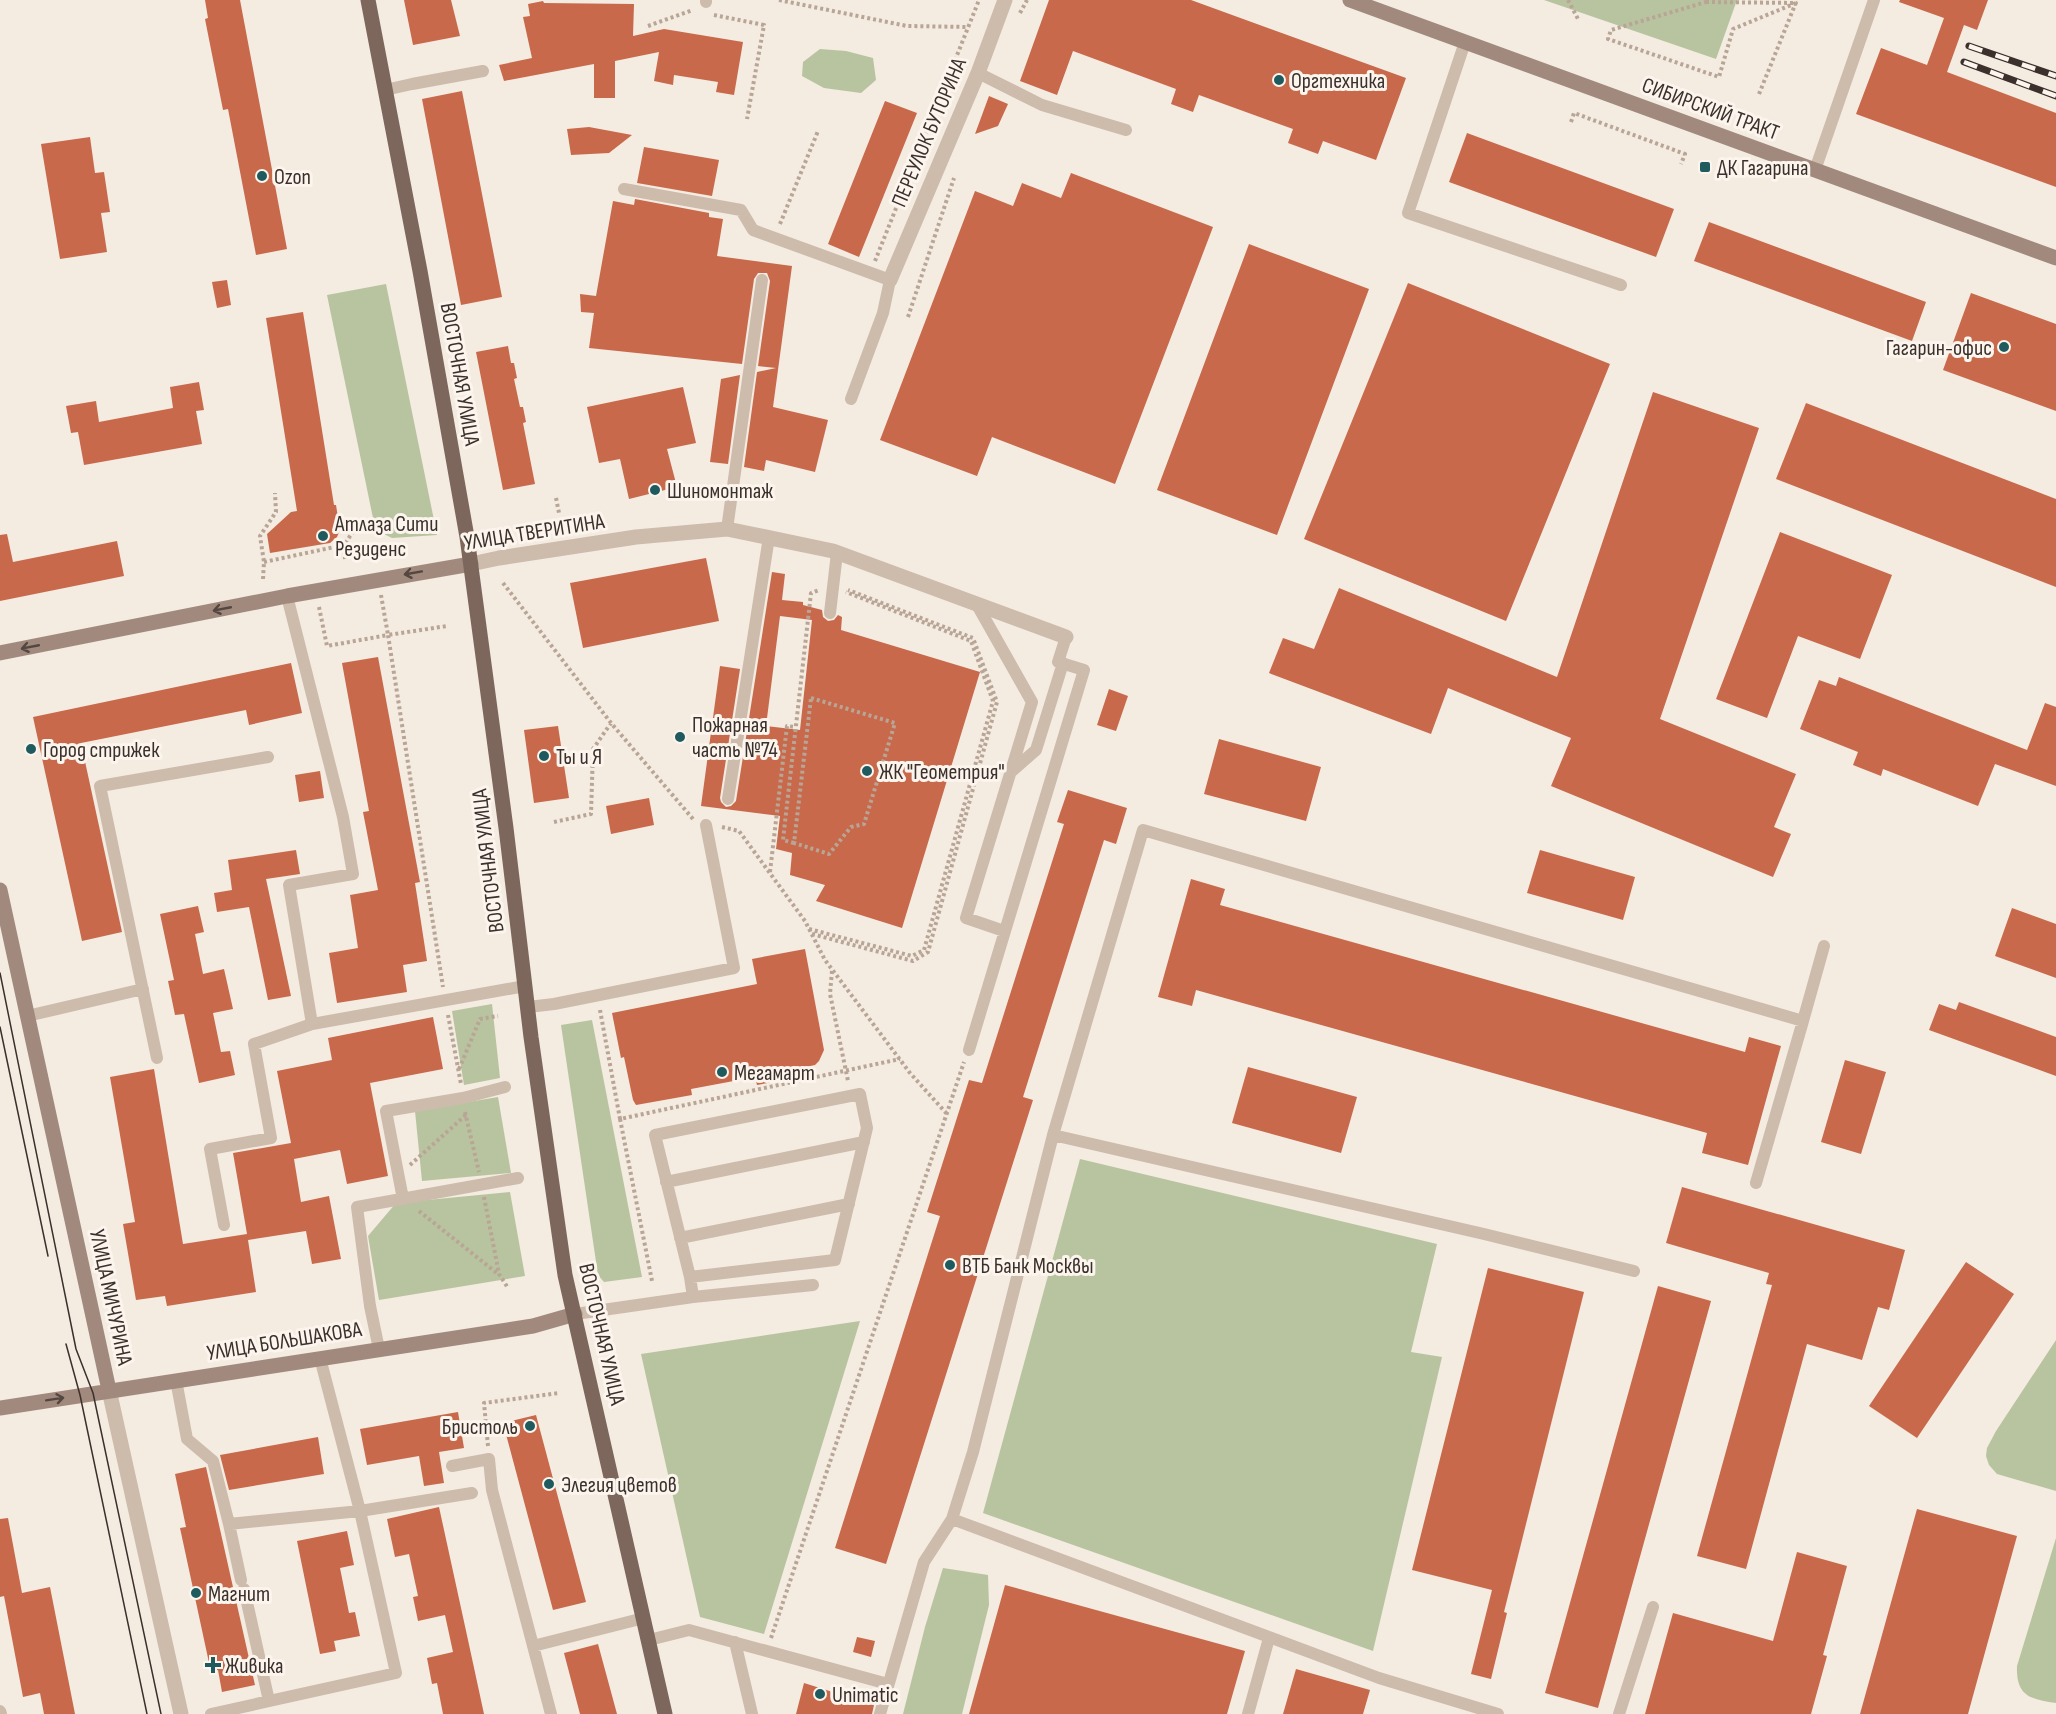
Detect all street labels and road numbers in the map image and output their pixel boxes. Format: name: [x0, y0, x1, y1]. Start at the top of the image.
street label: ПЕРЕУЛОК БУТОРИНА: [886, 53, 973, 211]
street label: СИБИРСКИЙ ТРАКТ: [1638, 72, 1783, 147]
street label: ВОСТОЧНАЯ УЛИЦА: [434, 301, 485, 448]
street label: УЛИЦА ТВЕРИТИНА: [462, 508, 607, 557]
street label: ВОСТОЧНАЯ УЛИЦА: [466, 787, 511, 934]
street label: УЛИЦА МИЧУРИНА: [83, 1227, 138, 1368]
street label: ВОСТОЧНАЯ УЛИЦА: [572, 1261, 631, 1408]
street label: УЛИЦА БОЛЬШАКОВА: [205, 1316, 364, 1367]

